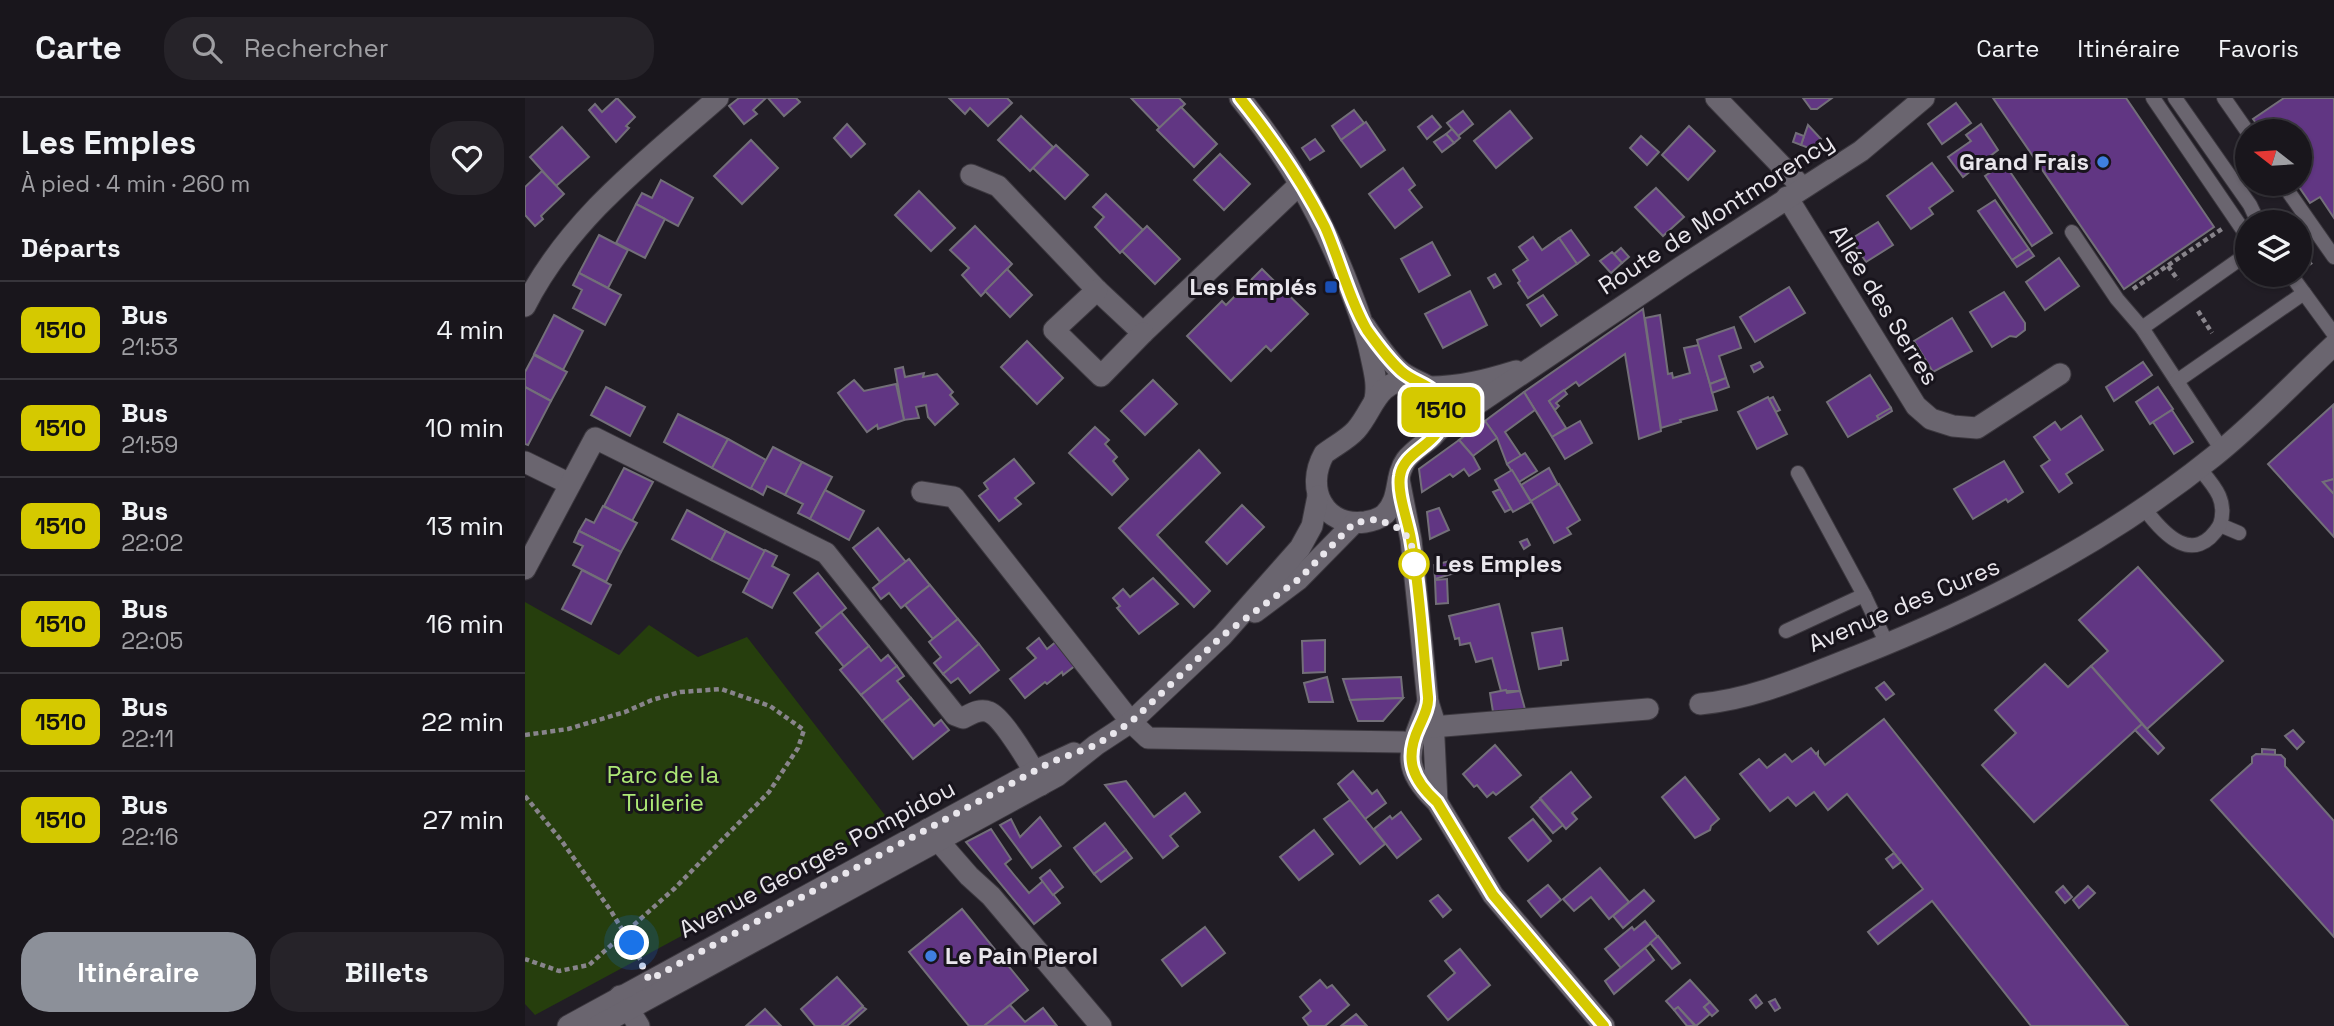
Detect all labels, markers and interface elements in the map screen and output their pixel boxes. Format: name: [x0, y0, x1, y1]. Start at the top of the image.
search box: [164, 17, 654, 80]
text: Carte: [35, 27, 122, 69]
icon: search: [188, 29, 226, 67]
text: Rechercher: [244, 31, 389, 65]
text: Carte: [1976, 33, 2039, 64]
text: Itinéraire: [2077, 33, 2180, 64]
text: Favoris: [2218, 33, 2299, 64]
north arrow: [2235, 119, 2312, 196]
map controls: [2235, 119, 2312, 287]
button: heart: [430, 121, 504, 195]
text: Les Emples: [21, 122, 196, 164]
street label: Route de Montmorency: [1592, 126, 1839, 301]
place label: Grand Frais: [1959, 146, 2089, 177]
marker: Grand Frais: [2095, 154, 2111, 170]
text: À pied · 4 min · 260 m: [21, 169, 250, 199]
button: layers: [2235, 210, 2312, 287]
street label: Allée des Serres: [1823, 219, 1946, 391]
text: Départs: [21, 231, 121, 265]
place label: Les Emplés: [1190, 271, 1317, 302]
marker: Les Emplés: [1323, 279, 1339, 295]
text: Bus: [121, 298, 168, 332]
text: 4 min: [436, 313, 504, 347]
text: 1510: [35, 314, 86, 345]
text: 21:53: [121, 332, 178, 362]
line badge: 1510: [1392, 387, 1490, 433]
text: 1510: [1415, 394, 1467, 425]
text: Bus: [121, 396, 168, 430]
text: 10 min: [425, 411, 504, 445]
text: 1510: [35, 412, 86, 443]
text: 21:59: [121, 430, 178, 460]
text: Bus: [121, 494, 168, 528]
text: 13 min: [426, 509, 504, 543]
text: 1510: [35, 510, 86, 541]
text: 22:02: [121, 528, 183, 558]
place label: Les Emples: [1435, 548, 1562, 579]
marker: Les Emples: [1399, 549, 1429, 579]
street label: Avenue des Cures: [1803, 550, 2004, 659]
text: Bus: [121, 592, 168, 626]
text: 16 min: [426, 607, 504, 641]
text: 1510: [35, 608, 86, 639]
text: 22:05: [121, 626, 183, 656]
text: Bus: [121, 690, 168, 724]
text: 22 min: [421, 705, 504, 739]
text: 1510: [35, 706, 86, 737]
text: 22:11: [121, 724, 174, 754]
park label: Parc de la Tuilerie: [607, 759, 719, 818]
street label: Avenue Georges Pompidou: [673, 772, 960, 945]
text: Bus: [121, 788, 168, 822]
text: 27 min: [423, 803, 504, 837]
text: 1510: [35, 804, 86, 835]
text: 22:16: [121, 822, 178, 852]
your location: [614, 925, 649, 960]
button: Itinéraire: [21, 932, 256, 1012]
button: Billets: [270, 932, 504, 1012]
place label: Le Pain Pierol: [945, 940, 1098, 971]
marker: Le Pain Pierol: [923, 948, 939, 964]

